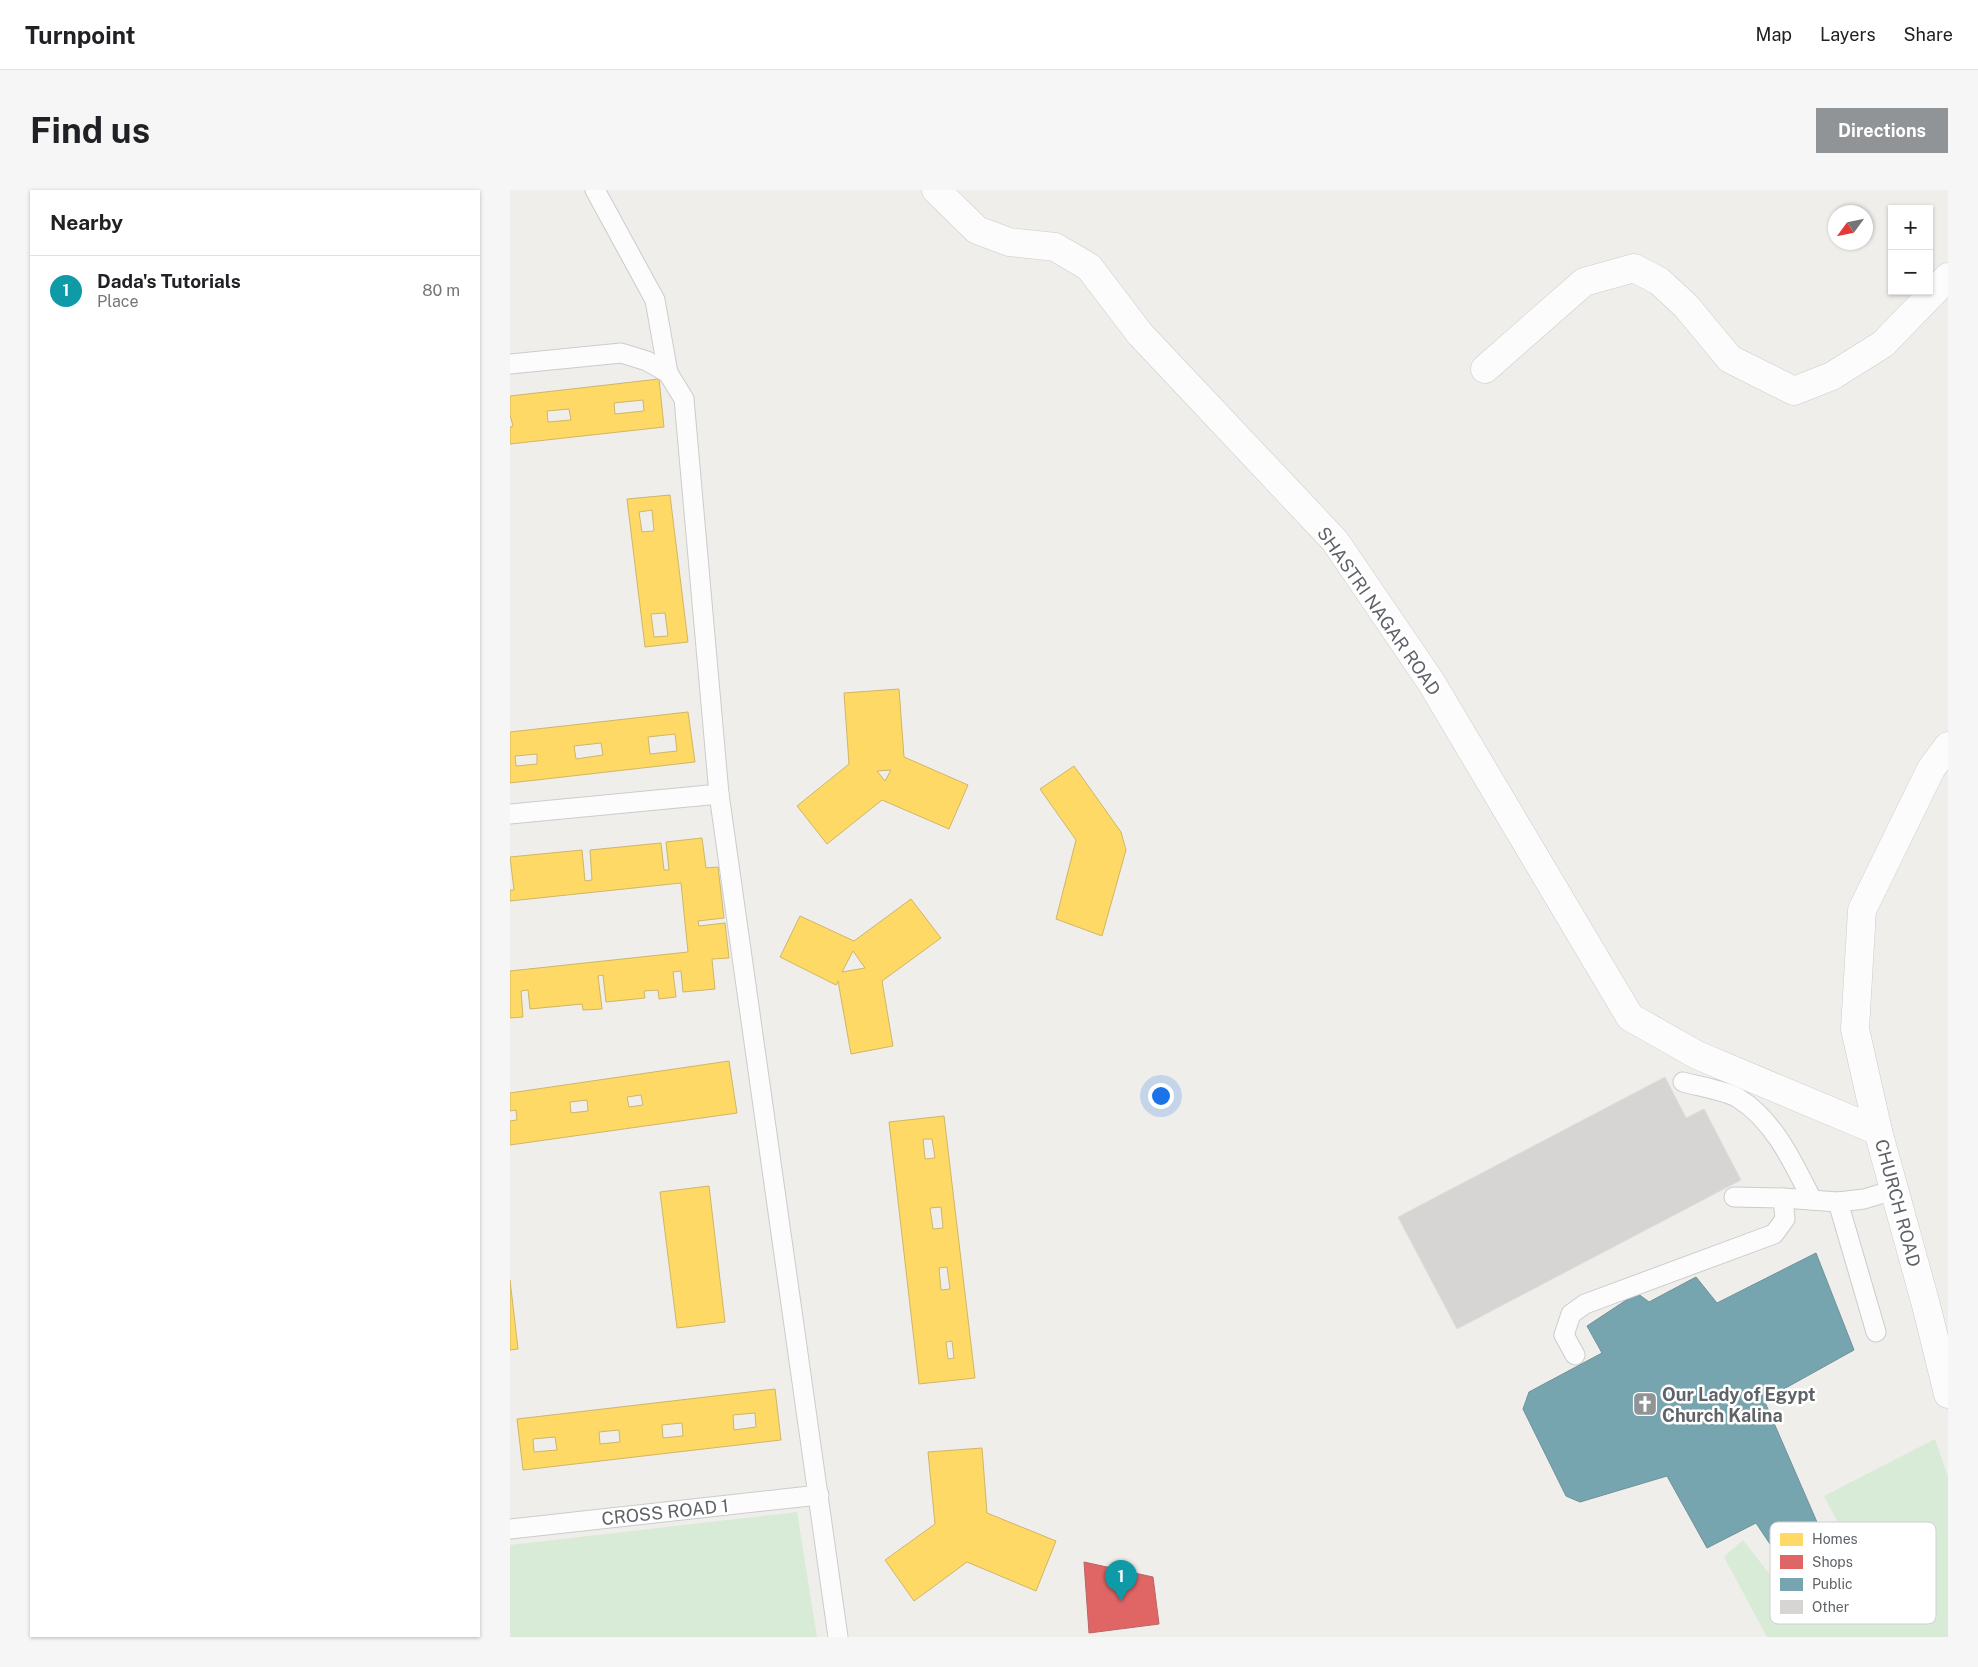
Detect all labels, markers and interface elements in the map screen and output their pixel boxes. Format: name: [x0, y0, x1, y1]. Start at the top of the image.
text: Turnpoint: [25, 21, 135, 49]
text: Map: [1756, 24, 1792, 45]
text: Layers: [1820, 24, 1876, 45]
text: Share: [1904, 24, 1953, 45]
button: Directions: [1816, 108, 1948, 153]
text: Find us: [30, 110, 150, 151]
north arrow: [1828, 205, 1873, 250]
map controls: [1888, 205, 1933, 295]
button: +: [1888, 205, 1933, 250]
text: Nearby: [50, 210, 123, 235]
button: −: [1888, 250, 1933, 295]
text: Dada's Tutorials: [97, 270, 241, 292]
text: 1: [63, 281, 69, 300]
text: 80 m: [422, 281, 460, 300]
text: Place: [97, 292, 139, 311]
street label: SHASTRI NAGAR ROAD: [1313, 523, 1445, 699]
your location: [1148, 1083, 1174, 1109]
street label: CHURCH ROAD: [1871, 1137, 1925, 1269]
place label: Our Lady of Egypt Church Kalina: [1662, 1384, 1816, 1426]
church icon: Our Lady of Egypt Church Kalina: [1632, 1391, 1658, 1417]
street label: CROSS ROAD 1: [600, 1495, 730, 1529]
legend: [1770, 1522, 1936, 1624]
text: Homes: [1812, 1531, 1858, 1547]
text: Shops: [1812, 1554, 1853, 1570]
pin: 1: [1105, 1560, 1137, 1601]
text: Public: [1812, 1576, 1853, 1592]
text: Other: [1812, 1599, 1849, 1615]

